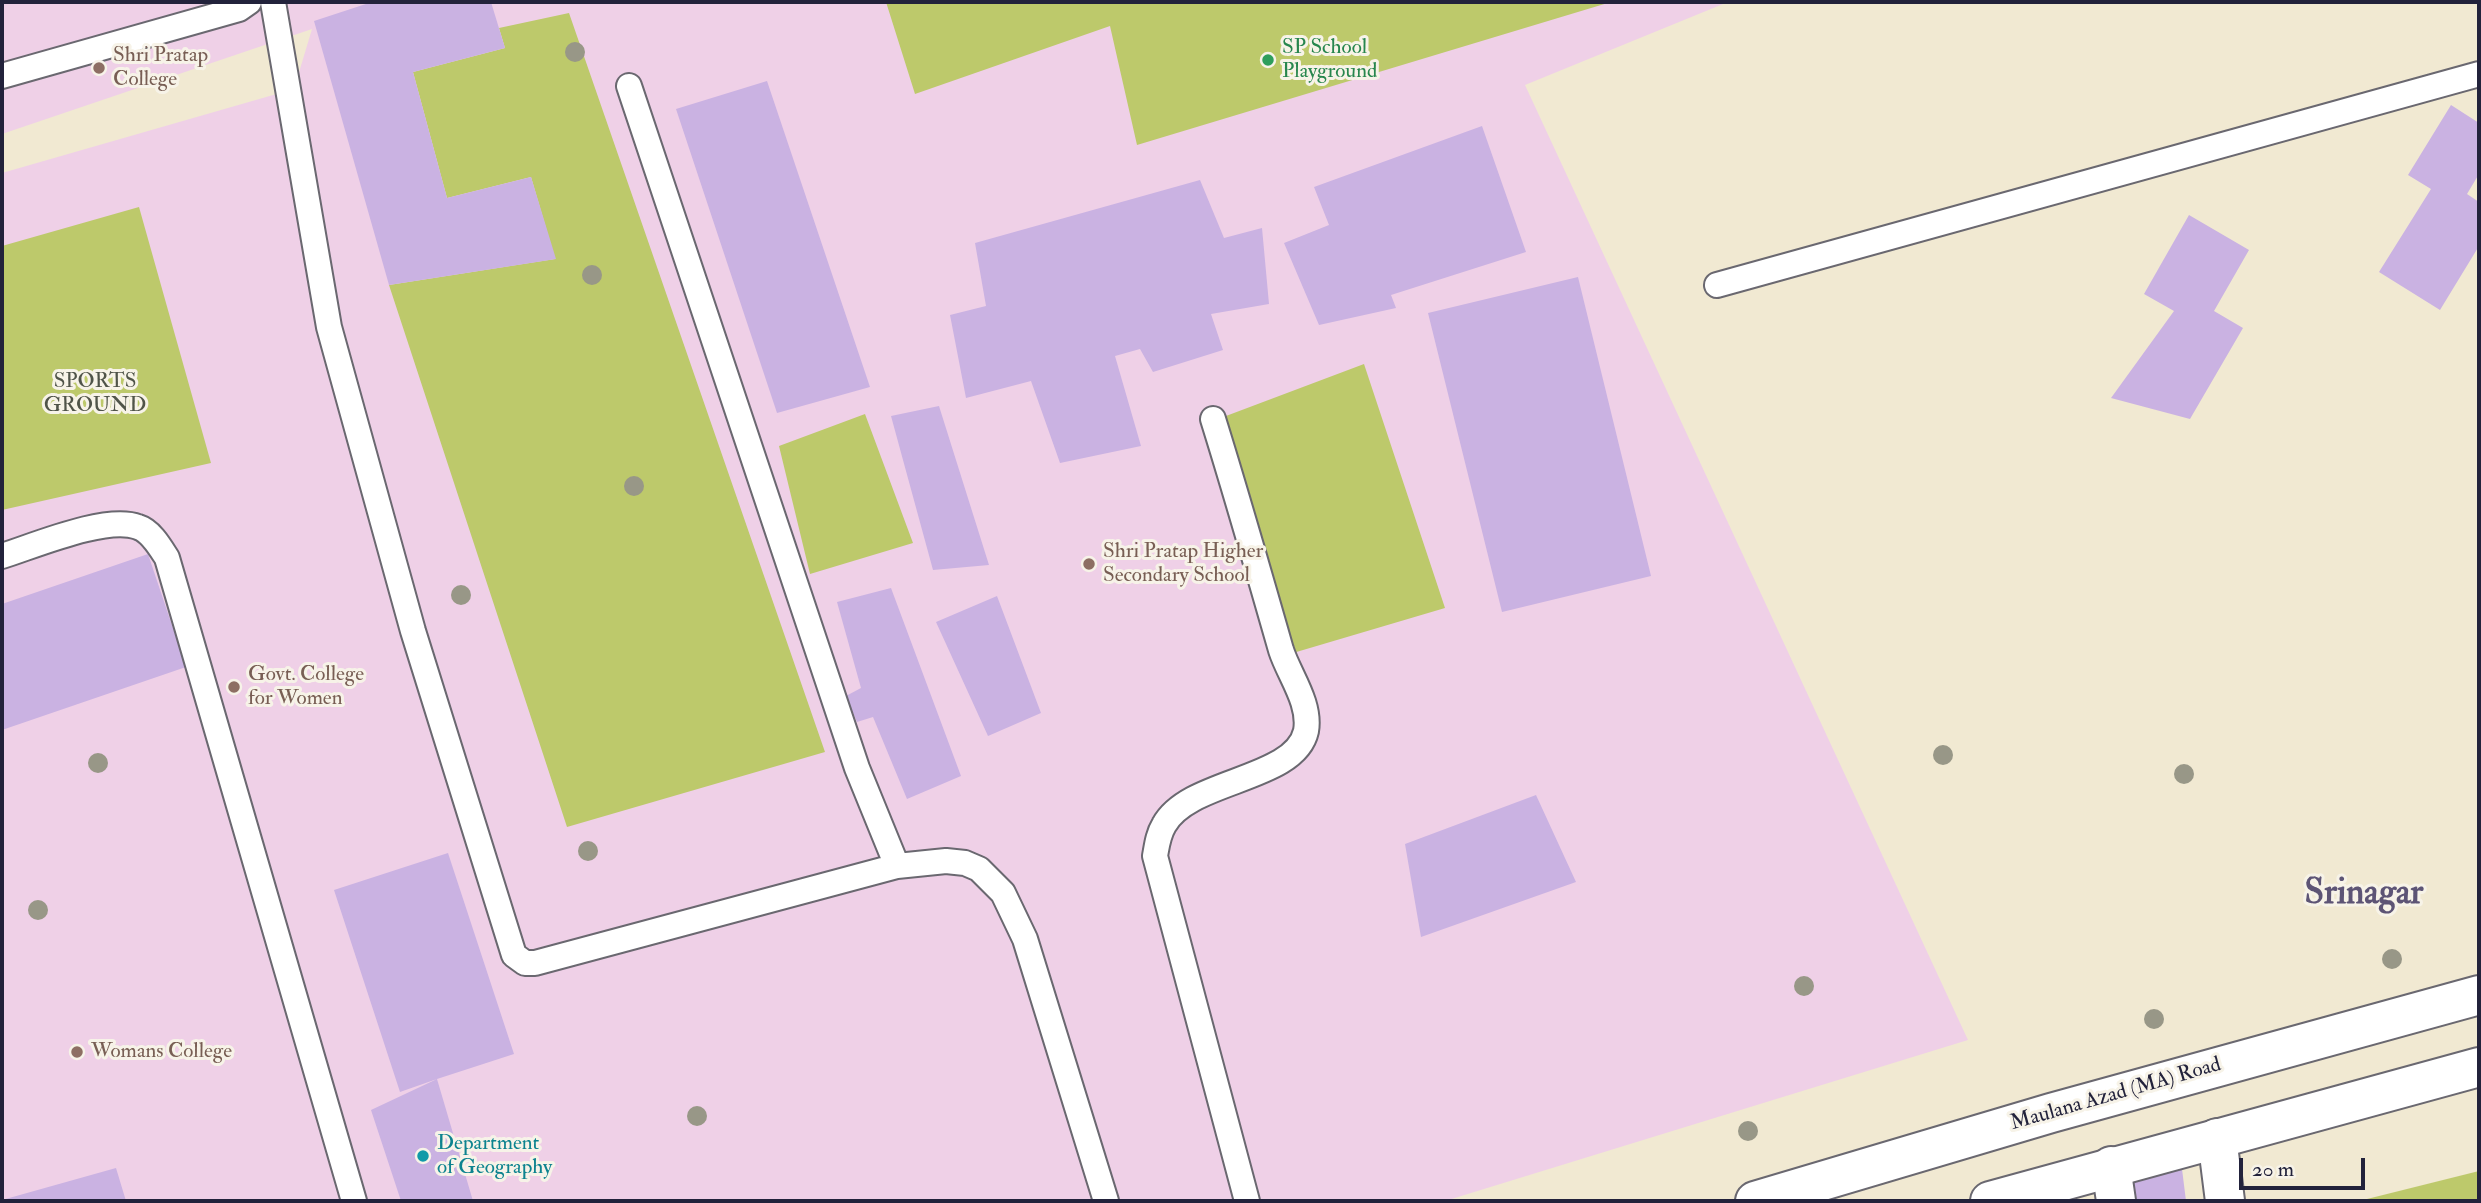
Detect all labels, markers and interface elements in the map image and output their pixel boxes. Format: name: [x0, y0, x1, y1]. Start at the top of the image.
place label: SP School Playground: [1282, 35, 1377, 85]
place label: Shri Pratap College: [113, 43, 208, 93]
marker: SP School Playground: [1260, 52, 1276, 68]
marker: Shri Pratap College: [91, 60, 107, 76]
park label: SPORTS GROUND: [44, 369, 146, 419]
place label: Shri Pratap Higher Secondary School: [1103, 539, 1263, 589]
marker: Shri Pratap Higher Secondary School: [1081, 556, 1097, 572]
place label: Govt. College for Women: [248, 662, 364, 712]
marker: Govt. College for Women: [226, 679, 242, 695]
district label: Srinagar: [2305, 874, 2423, 916]
place label: Womans College: [91, 1039, 232, 1065]
marker: Womans College: [69, 1044, 85, 1060]
street label: Maulana Azad (MA) Road: [2008, 1053, 2224, 1137]
place label: Department of Geography: [437, 1131, 552, 1181]
scale bar: [2243, 1144, 2369, 1188]
marker: Department of Geography: [415, 1148, 431, 1164]
text: 20 m: [2252, 1156, 2294, 1183]

